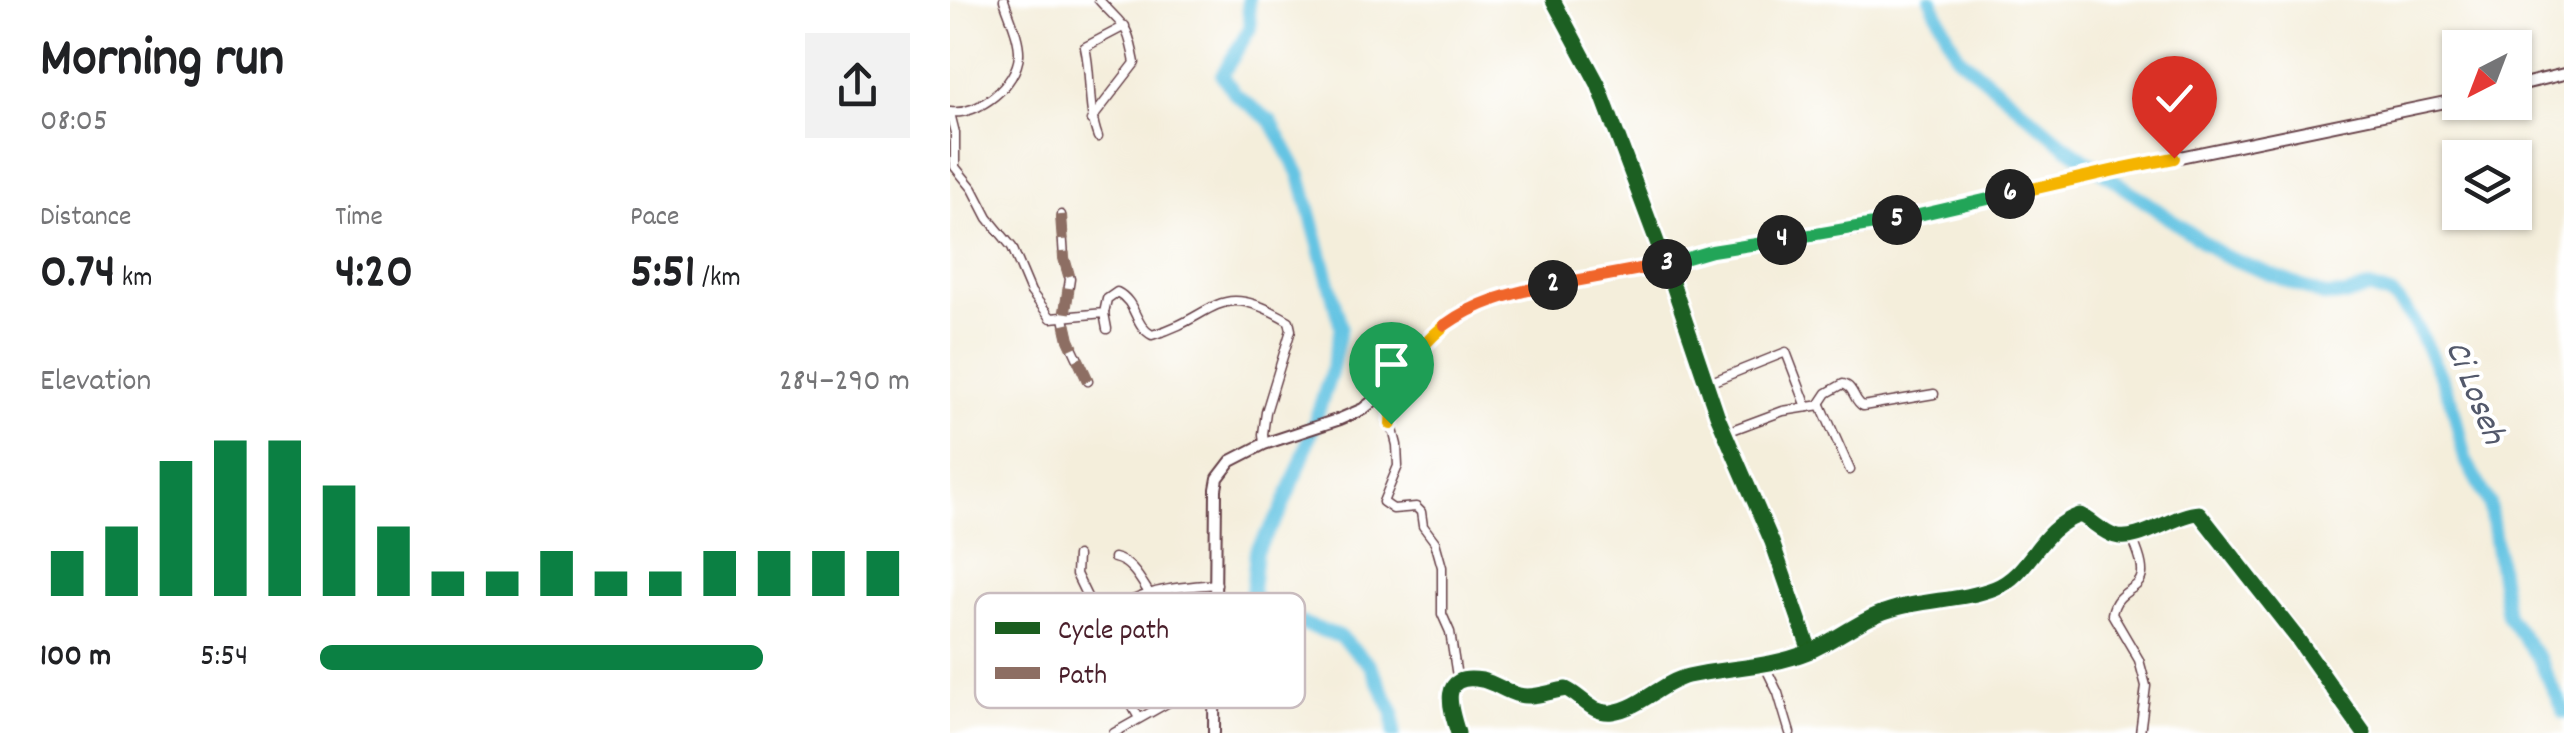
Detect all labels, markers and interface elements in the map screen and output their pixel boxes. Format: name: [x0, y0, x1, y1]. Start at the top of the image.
text: Morning run: [40, 23, 284, 102]
north arrow: [2442, 30, 2532, 120]
map controls: [2442, 30, 2532, 230]
button: share: [805, 33, 910, 138]
pin: [2132, 56, 2217, 159]
icon: check: [2147, 71, 2202, 126]
text: 08:05: [40, 100, 108, 146]
button: layers: [2442, 140, 2532, 230]
pin: 6: [1985, 169, 2035, 219]
text: 6: [2003, 174, 2017, 214]
pin: 5: [1872, 195, 1922, 245]
text: Distance: [40, 199, 131, 239]
text: Time: [335, 199, 383, 239]
text: Pace: [630, 199, 679, 239]
text: 5: [1891, 200, 1903, 240]
pin: 4: [1757, 215, 1807, 265]
text: 4: [1776, 220, 1788, 260]
text: 0.74: [40, 239, 115, 311]
text: 4:20: [335, 239, 413, 311]
text: 5:51: [630, 239, 696, 311]
pin: 3: [1642, 239, 1692, 289]
text: 3: [1661, 244, 1673, 284]
text: km: [115, 260, 153, 300]
text: /km: [696, 260, 741, 300]
pin: 2: [1528, 260, 1578, 310]
text: 2: [1547, 265, 1559, 305]
pin: [1349, 322, 1434, 425]
water label: Ci Loseh: [2430, 334, 2517, 453]
icon: arrive: [1364, 337, 1419, 392]
text: Elevation: [40, 360, 151, 406]
text: 284–290 m: [779, 360, 910, 406]
legend: [975, 593, 1305, 708]
text: Cycle path: [1058, 613, 1169, 653]
text: 100 m: [40, 635, 111, 681]
text: 5:54: [200, 635, 248, 681]
text: Path: [1058, 658, 1107, 698]

